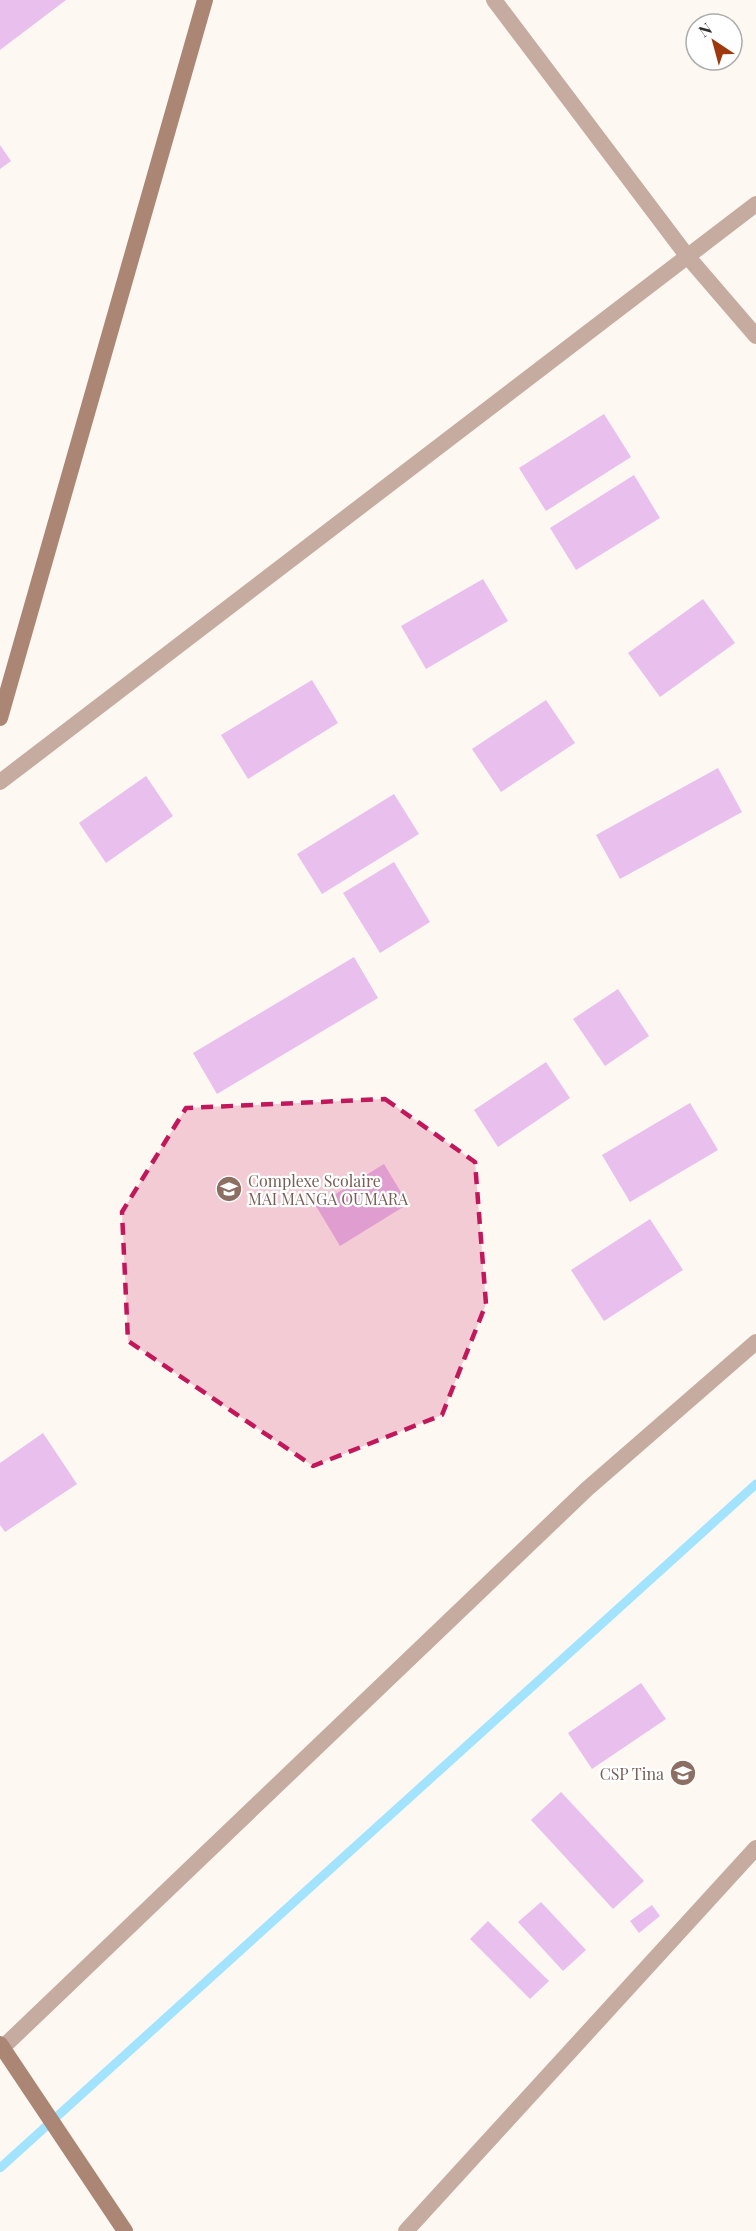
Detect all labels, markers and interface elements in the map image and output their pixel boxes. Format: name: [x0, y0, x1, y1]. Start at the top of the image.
north arrow: [684, 12, 744, 72]
text: N: [694, 17, 716, 41]
place label: Complexe Scolaire MAI MANGA OUMARA: [248, 1170, 409, 1209]
school or university icon: Complexe Scolaire MAI MANGA OUMARA: [214, 1174, 244, 1204]
school or university icon: CSP Tina: [668, 1758, 698, 1788]
place label: CSP Tina: [600, 1763, 664, 1784]

